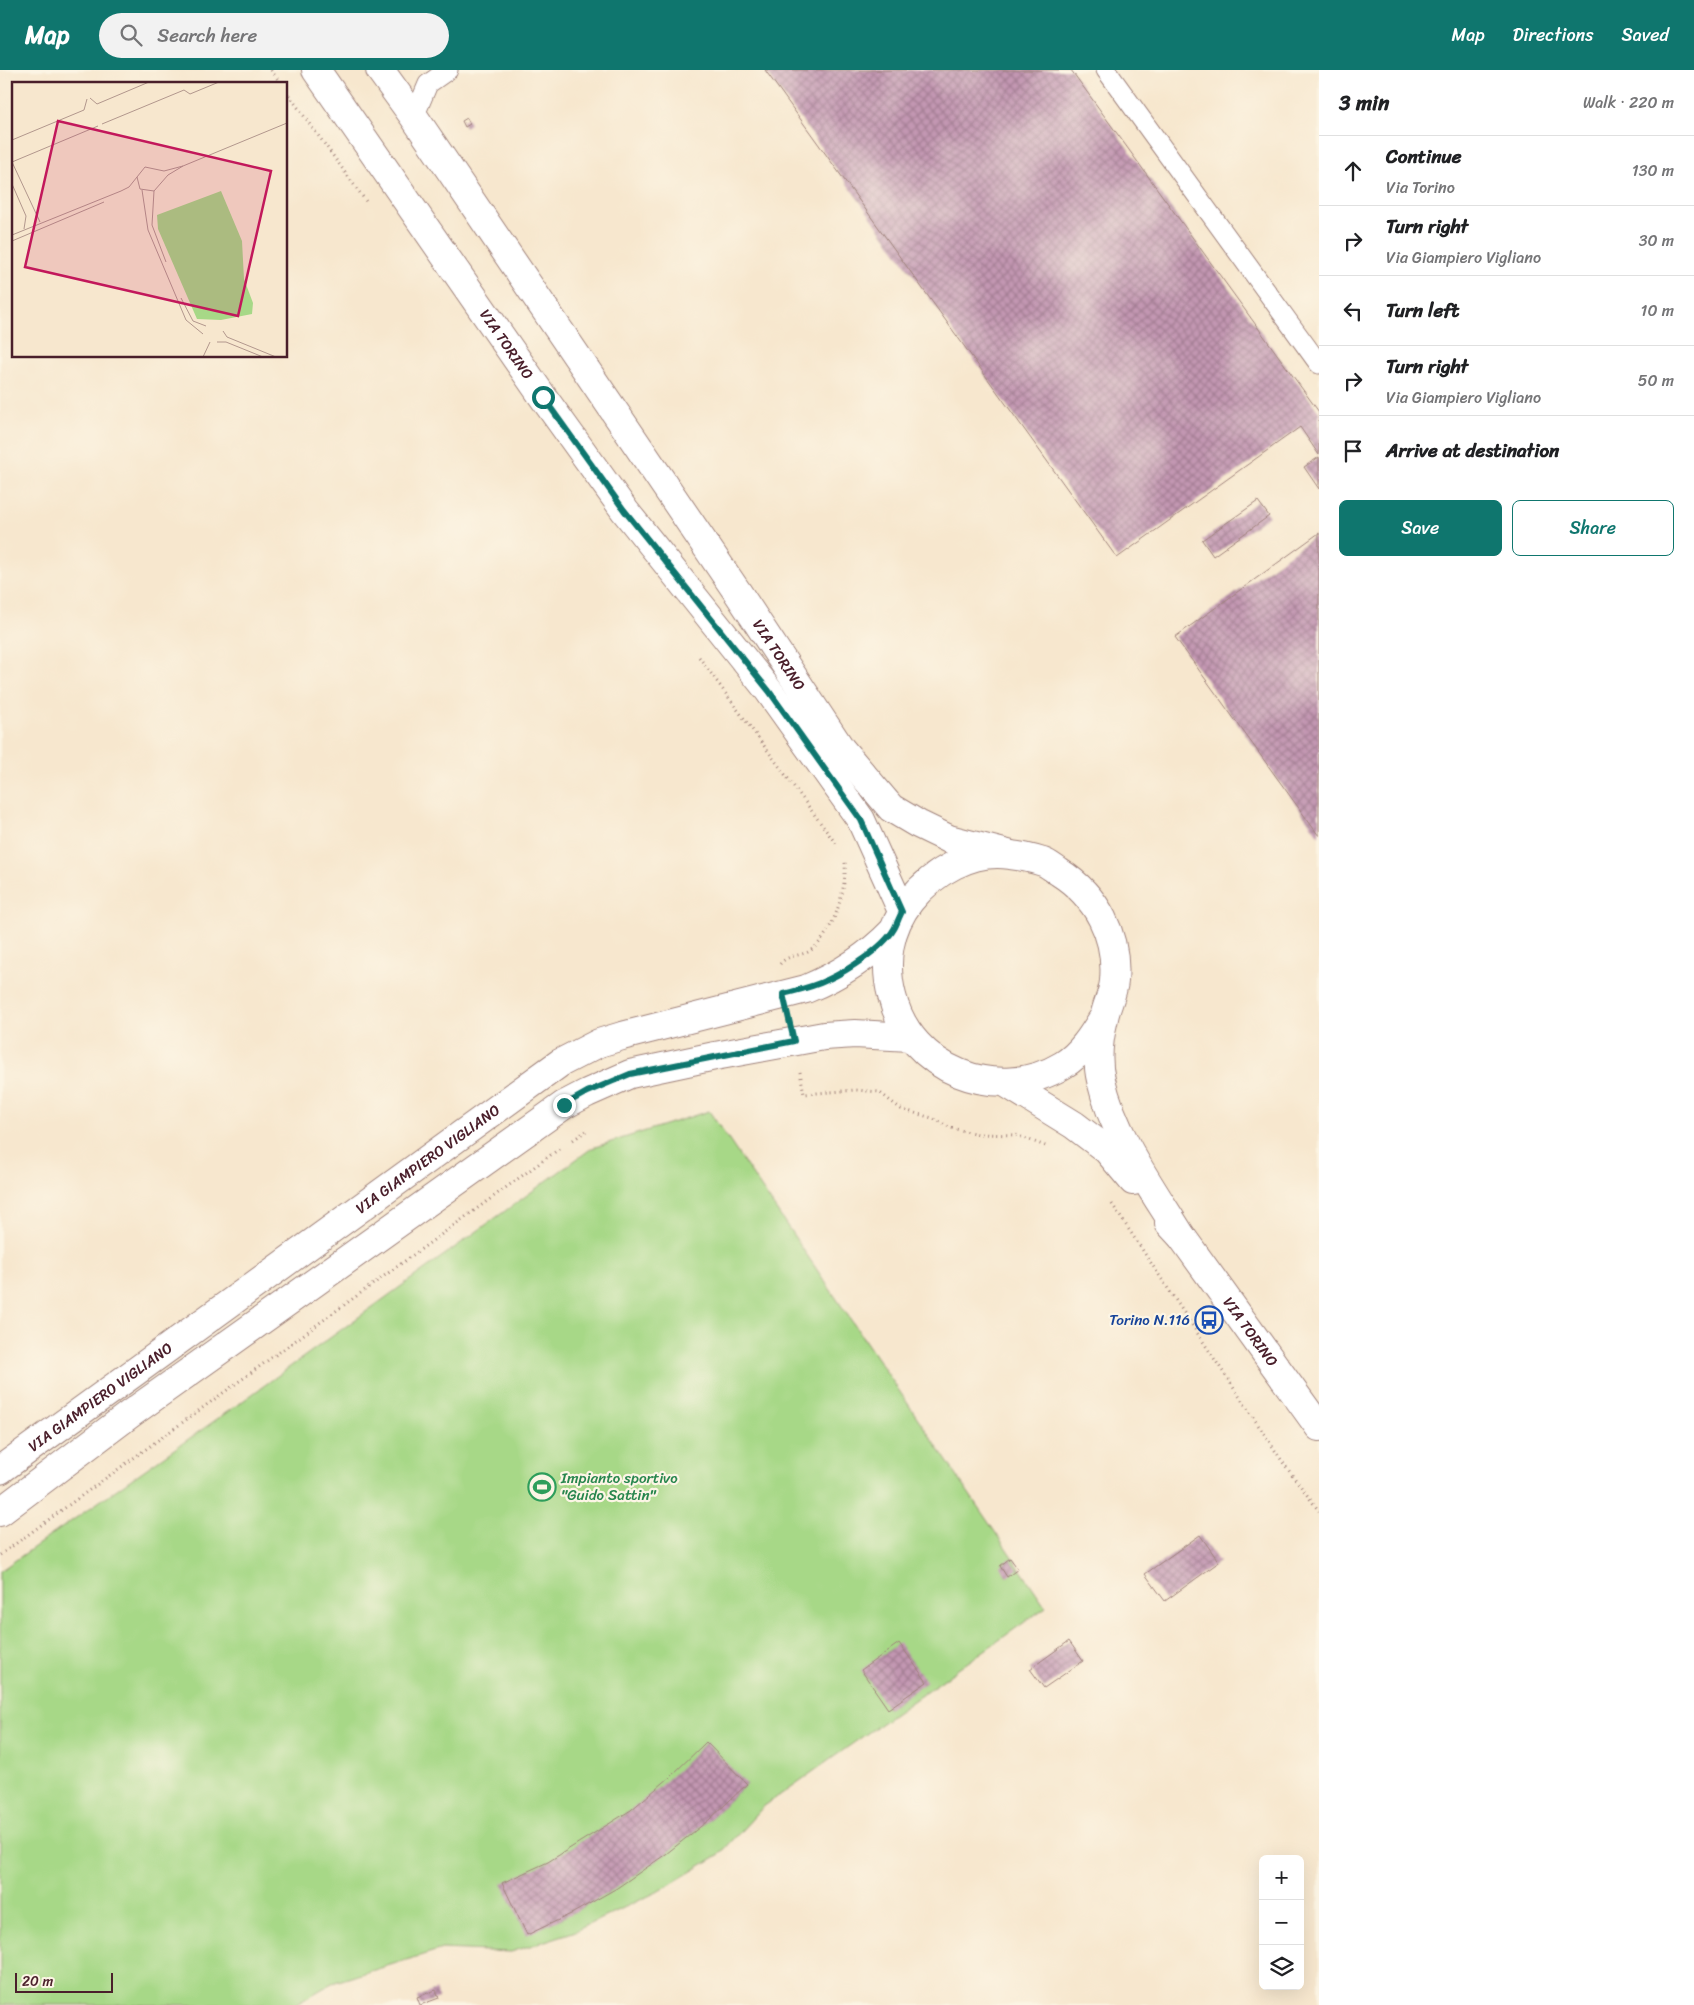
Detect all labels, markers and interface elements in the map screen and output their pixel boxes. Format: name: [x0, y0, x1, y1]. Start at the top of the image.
search box: [99, 13, 449, 58]
text: Map: [25, 14, 69, 56]
text: Search here: [157, 19, 257, 52]
text: Map: [1452, 19, 1485, 51]
text: Directions: [1513, 19, 1594, 51]
text: Saved: [1622, 19, 1669, 51]
icon: search: [117, 21, 145, 49]
inset map: [12, 82, 288, 358]
text: 3 min: [1339, 84, 1389, 122]
text: Walk · 220 m: [1583, 88, 1674, 117]
text: Continue: [1386, 140, 1462, 173]
text: 130 m: [1632, 156, 1674, 185]
icon: ahead: [1339, 157, 1367, 185]
text: Via Torino: [1386, 173, 1455, 202]
text: Turn right: [1386, 210, 1468, 243]
text: 30 m: [1639, 226, 1674, 255]
icon: right: [1339, 227, 1367, 255]
text: Via Giampiero Vigliano: [1386, 243, 1541, 272]
text: Turn left: [1386, 294, 1459, 327]
text: 10 m: [1641, 296, 1674, 325]
icon: left: [1339, 297, 1367, 325]
street label: VIA TORINO: [473, 304, 540, 385]
text: Turn right: [1386, 350, 1468, 383]
text: 50 m: [1638, 366, 1674, 395]
icon: right: [1339, 367, 1367, 395]
text: Via Giampiero Vigliano: [1386, 383, 1541, 412]
route start: [532, 386, 555, 409]
text: Arrive at destination: [1386, 434, 1559, 467]
icon: arrive: [1339, 437, 1367, 465]
button: Save: [1339, 500, 1502, 556]
button: Share: [1512, 500, 1674, 556]
street label: VIA TORINO: [746, 614, 812, 696]
route end: [553, 1094, 576, 1117]
street label: VIA GIAMPIERO VIGLIANO: [350, 1097, 506, 1221]
street label: VIA TORINO: [1216, 1291, 1285, 1373]
bus stop icon: Torino N.116: [1194, 1305, 1224, 1335]
place label: Torino N.116: [1109, 1307, 1190, 1333]
street label: VIA GIAMPIERO VIGLIANO: [22, 1335, 179, 1459]
place label: Impianto sportivo "Guido Sattin": [560, 1465, 678, 1508]
sports icon: Impianto sportivo "Guido Sattin": [527, 1472, 557, 1502]
map controls: [1259, 1855, 1304, 1990]
button: +: [1259, 1855, 1304, 1900]
button: −: [1259, 1900, 1304, 1945]
button: layers: [1259, 1945, 1304, 1990]
text: 20 m: [22, 1969, 53, 1994]
scale bar: [15, 1970, 112, 1993]

